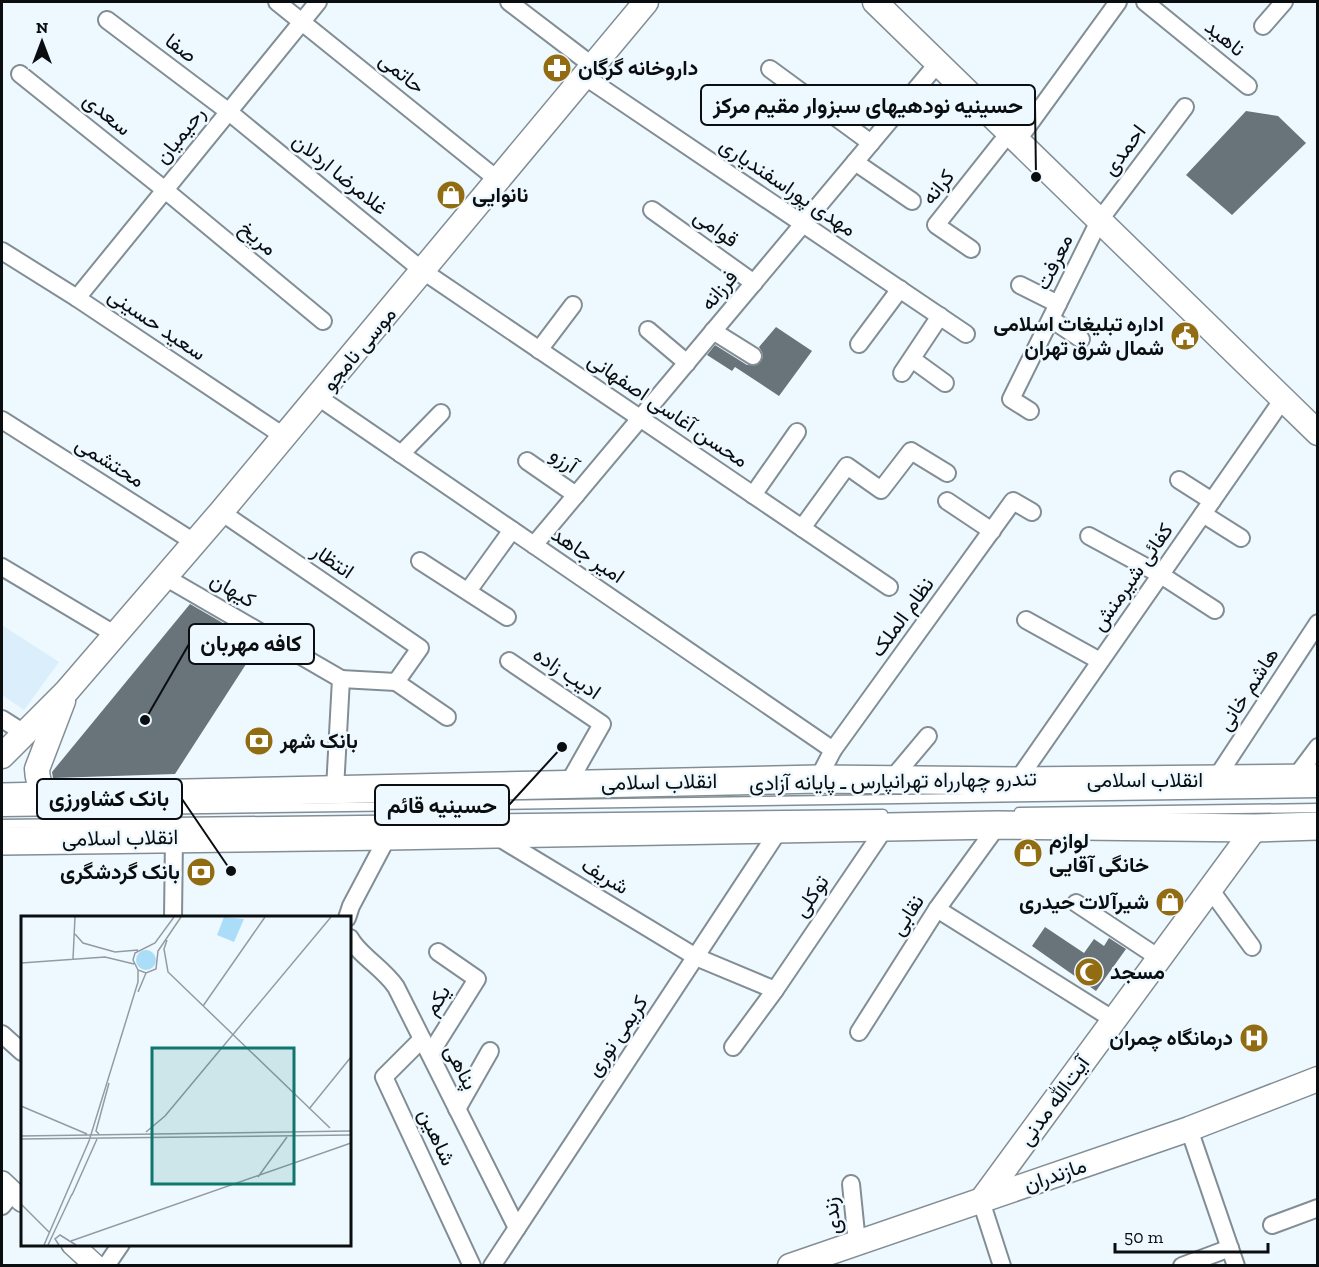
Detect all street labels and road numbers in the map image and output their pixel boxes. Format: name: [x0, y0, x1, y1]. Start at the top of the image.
street label: ناهید: [1200, 14, 1251, 61]
street label: صفا: [160, 28, 202, 68]
street label: حاتمی: [374, 47, 430, 99]
street label: سعدی: [78, 87, 136, 140]
street label: رحیمیان: [149, 101, 211, 169]
street label: احمدی: [1096, 119, 1151, 180]
street label: غلامرضا اردلان: [287, 127, 393, 221]
street label: مهدی پوراسفندیاری: [714, 132, 861, 243]
street label: کرانه: [916, 164, 960, 210]
street label: قوامی: [689, 203, 743, 253]
street label: مریخ: [233, 215, 282, 262]
street label: معرفت: [1029, 230, 1079, 294]
street label: فرزانه: [695, 264, 743, 316]
street label: سعید حسینی: [104, 282, 211, 365]
street label: موسی نامجو: [316, 302, 402, 396]
street label: محسن آغاسی اصفهانی: [583, 347, 753, 473]
street label: محتشمی: [71, 431, 149, 493]
street label: آرزو: [545, 441, 585, 480]
street label: کفائی شیرمنش: [1085, 518, 1179, 636]
street label: امیر جاهد: [546, 521, 630, 589]
street label: انتظار: [306, 537, 359, 584]
street label: کیهان: [206, 567, 260, 613]
street label: نظام الملک: [864, 572, 940, 663]
street label: ادیب زاده: [528, 641, 606, 705]
street label: هاشم خانی: [1212, 643, 1285, 736]
street label: تندرو چهارراه تهرانپارس ـ پایانه آزادی: [749, 765, 1037, 798]
street label: انقلاب اسلامی: [1087, 767, 1203, 792]
street label: انقلاب اسلامی: [601, 768, 717, 795]
street label: انقلاب اسلامی: [62, 824, 178, 851]
street label: شریف: [577, 852, 633, 900]
street label: توکلی: [788, 870, 834, 922]
street label: نقابی: [884, 890, 929, 940]
street label: یکم: [418, 980, 457, 1020]
street label: کریمی نوری: [580, 991, 654, 1081]
street label: پناهی: [438, 1040, 483, 1094]
street label: آیت‌الله مدنی: [1013, 1050, 1096, 1150]
street label: شاهین: [413, 1104, 461, 1169]
street label: مازندران: [1020, 1152, 1090, 1198]
street label: زندی: [817, 1196, 847, 1236]

